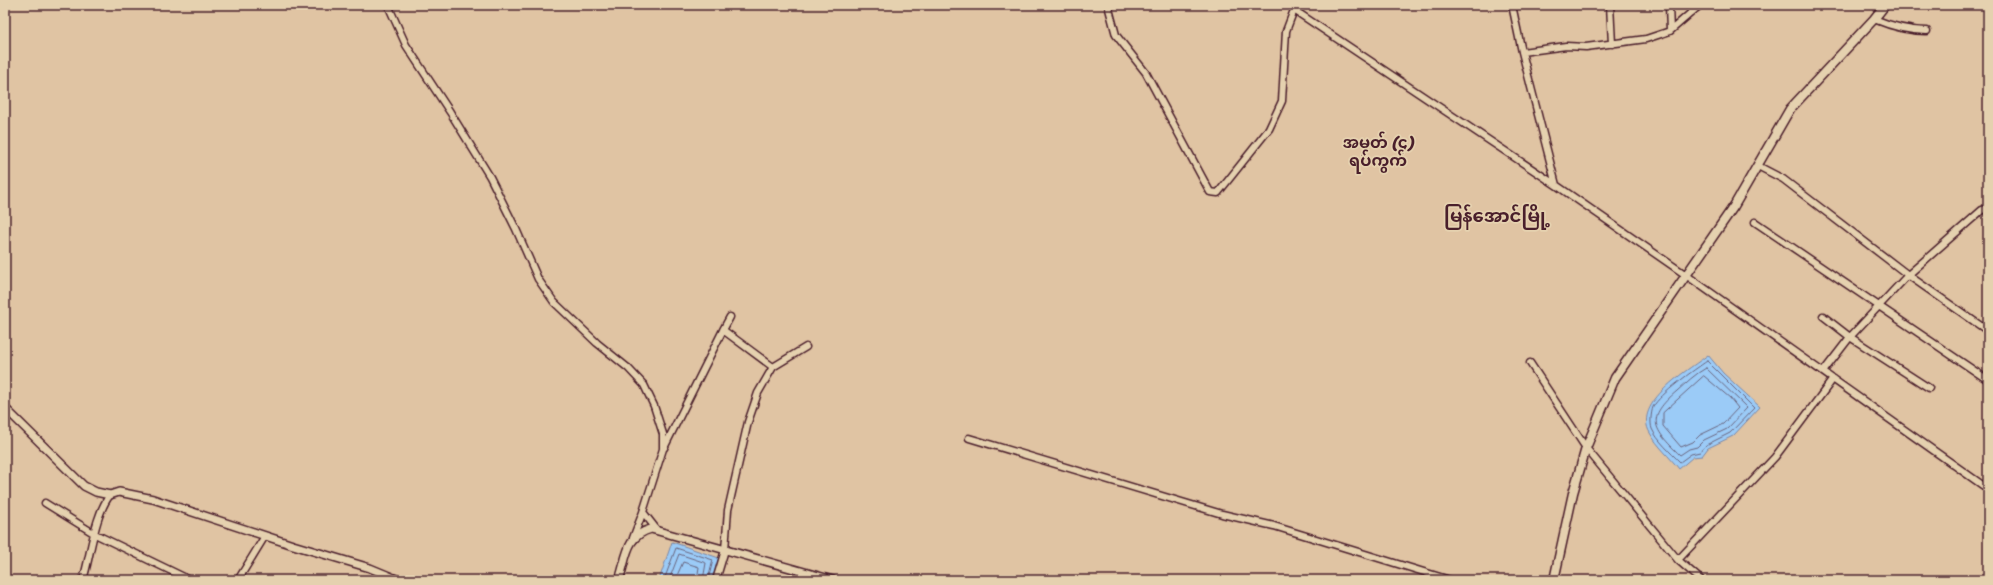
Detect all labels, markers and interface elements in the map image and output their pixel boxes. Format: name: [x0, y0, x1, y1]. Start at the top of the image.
district label: အမှတ် (၄) ရပ်ကွက်: [1343, 128, 1415, 175]
district label: မြန်အောင်မြို့: [1444, 200, 1550, 232]

